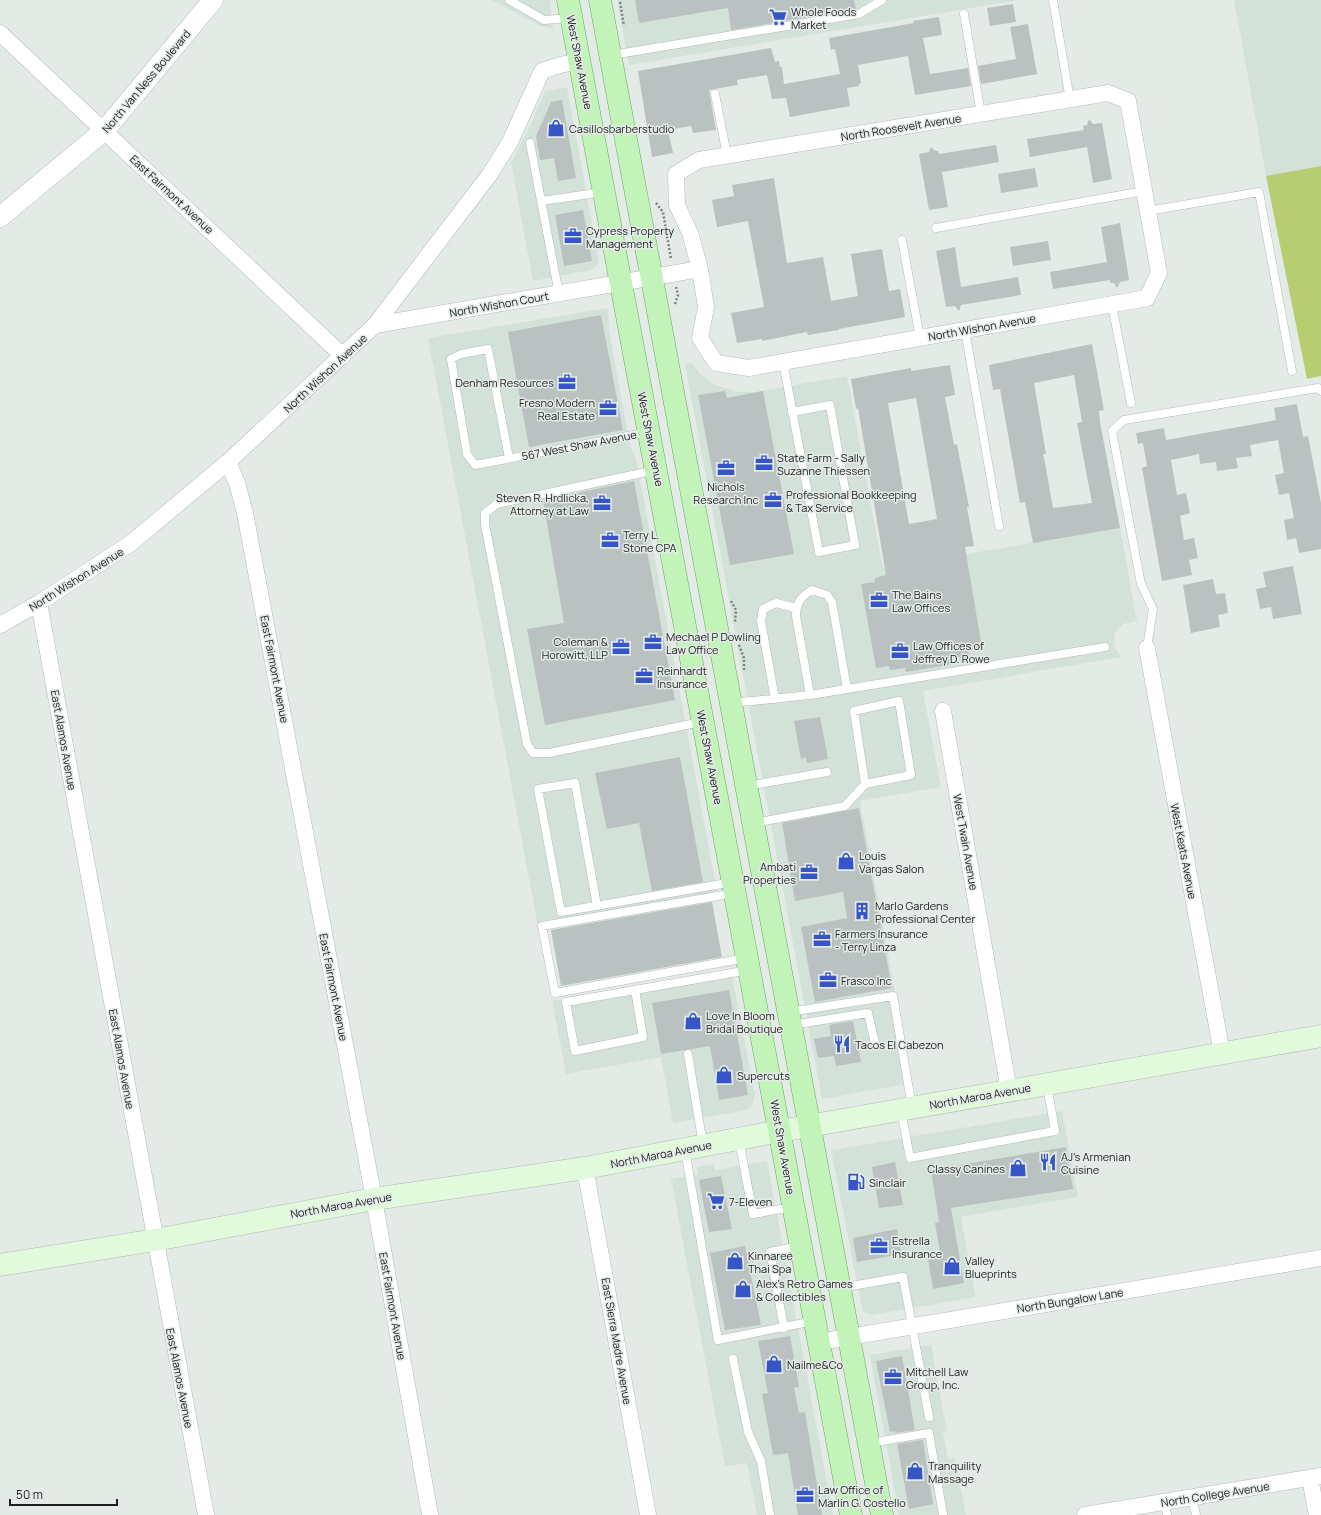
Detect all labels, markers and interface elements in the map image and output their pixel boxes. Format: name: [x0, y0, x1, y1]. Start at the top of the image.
place label: Whole Foods Market: [791, 4, 856, 32]
supermarket icon: Whole Foods Market: [768, 7, 788, 27]
street label: West Shaw Avenue: [563, 13, 597, 111]
street label: North Van Ness Boulevard: [98, 26, 194, 136]
street label: North Roosevelt Avenue: [840, 110, 963, 144]
shop icon: Casillosbarberstudio: [546, 118, 566, 138]
place label: Casillosbarberstudio: [569, 121, 675, 136]
street label: East Fairmont Avenue: [127, 151, 218, 237]
place label: Cypress Property Management: [586, 223, 674, 251]
office icon: Cypress Property Management: [563, 226, 583, 246]
street label: North Wishon Court: [448, 288, 550, 320]
street label: North Wishon Avenue: [927, 310, 1038, 344]
street label: North Wishon Avenue: [280, 330, 370, 416]
office icon: Denham Resources: [557, 372, 577, 392]
place label: Denham Resources: [455, 375, 554, 390]
street label: West Shaw Avenue: [634, 390, 668, 488]
place label: Fresno Modern Real Estate: [519, 395, 596, 423]
office icon: Fresno Modern Real Estate: [598, 398, 618, 418]
street label: 567 West Shaw Avenue: [520, 426, 638, 464]
place label: State Farm - Sally Suzanne Thiessen: [777, 450, 870, 478]
office icon: State Farm - Sally Suzanne Thiessen: [754, 453, 774, 473]
office icon: Nichols Research Inc: [716, 458, 736, 478]
place label: Nichols Research Inc: [693, 479, 759, 507]
place label: Professional Bookkeeping & Tax Service: [786, 487, 917, 515]
place label: Steven R. Hrdlicka, Attorney at Law: [496, 490, 590, 518]
office icon: Professional Bookkeeping & Tax Service: [763, 490, 783, 510]
office icon: Steven R. Hrdlicka, Attorney at Law: [592, 493, 612, 513]
place label: Terry L. Stone CPA: [623, 527, 677, 555]
office icon: Terry L. Stone CPA: [600, 530, 620, 550]
street label: North Wishon Avenue: [26, 543, 127, 614]
place label: The Bains Law Offices: [892, 587, 950, 615]
office icon: The Bains Law Offices: [869, 590, 889, 610]
street label: East Fairmont Avenue: [257, 614, 293, 725]
place label: Mechael P Dowling Law Office: [666, 629, 761, 657]
office icon: Mechael P Dowling Law Office: [643, 632, 663, 652]
place label: Coleman & Horowitt, LLP: [542, 634, 609, 662]
office icon: Coleman & Horowitt, LLP: [611, 637, 631, 657]
place label: Law Offices of Jeffrey D. Rowe: [913, 638, 990, 666]
office icon: Law Offices of Jeffrey D. Rowe: [890, 641, 910, 661]
place label: Reinhardt Insurance: [657, 663, 708, 691]
office icon: Reinhardt Insurance: [634, 666, 654, 686]
street label: East Alamos Avenue: [48, 689, 80, 792]
street label: West Shaw Avenue: [693, 708, 727, 806]
street label: West Twain Avenue: [950, 793, 982, 892]
street label: West Keats Avenue: [1167, 802, 1201, 901]
place label: Louis Vargas Salon: [859, 848, 924, 876]
shop icon: Louis Vargas Salon: [836, 851, 856, 871]
place label: Ambati Properties: [743, 859, 796, 887]
office icon: Ambati Properties: [799, 862, 819, 882]
place label: Marlo Gardens Professional Center: [875, 898, 975, 926]
building icon: Marlo Gardens Professional Center: [852, 901, 872, 921]
place label: Farmers Insurance - Terry Linza: [835, 926, 929, 954]
office icon: Farmers Insurance - Terry Linza: [812, 929, 832, 949]
street label: East Fairmont Avenue: [316, 932, 352, 1043]
office icon: Frasco Inc: [818, 970, 838, 990]
place label: Frasco Inc: [841, 973, 892, 988]
street label: East Alamos Avenue: [106, 1008, 138, 1111]
place label: Love In Bloom Bridal Boutique: [706, 1008, 783, 1036]
shop icon: Love In Bloom Bridal Boutique: [683, 1011, 703, 1031]
restaurant icon: Tacos El Cabezon: [832, 1034, 852, 1054]
place label: Tacos El Cabezon: [855, 1037, 944, 1052]
shop icon: Supercuts: [714, 1065, 734, 1085]
place label: Supercuts: [737, 1068, 790, 1083]
street label: North Maroa Avenue: [928, 1080, 1032, 1112]
street label: West Shaw Avenue: [767, 1098, 799, 1196]
street label: North Maroa Avenue: [609, 1137, 713, 1171]
place label: AJ's Armenian Cuisine: [1061, 1149, 1131, 1177]
restaurant icon: AJ's Armenian Cuisine: [1038, 1152, 1058, 1172]
shop icon: Classy Canines: [1008, 1158, 1028, 1178]
place label: Classy Canines: [927, 1161, 1005, 1176]
fuel station icon: Sinclair: [846, 1172, 866, 1192]
place label: Sinclair: [869, 1175, 906, 1190]
street label: North Maroa Avenue: [289, 1189, 393, 1221]
supermarket icon: 7-Eleven: [706, 1191, 726, 1211]
place label: 7-Eleven: [729, 1194, 772, 1209]
place label: Estrella Insurance: [892, 1233, 943, 1261]
office icon: Estrella Insurance: [869, 1236, 889, 1256]
place label: Kinnaree Thai Spa: [748, 1248, 794, 1276]
street label: East Fairmont Avenue: [376, 1251, 410, 1362]
shop icon: Kinnaree Thai Spa: [725, 1251, 745, 1271]
place label: Valley Blueprints: [965, 1253, 1017, 1281]
shop icon: Valley Blueprints: [942, 1256, 962, 1276]
street label: East Sierra Madre Avenue: [598, 1276, 636, 1406]
place label: Alex's Retro Games & Collectibles: [756, 1276, 853, 1304]
shop icon: Alex's Retro Games & Collectibles: [733, 1279, 753, 1299]
street label: North Bungalow Lane: [1016, 1284, 1125, 1316]
street label: East Alamos Avenue: [163, 1327, 197, 1430]
shop icon: Nailme&Co: [764, 1354, 784, 1374]
place label: Nailme&Co: [787, 1357, 844, 1372]
place label: Mitchell Law Group, Inc.: [906, 1364, 969, 1392]
office icon: Mitchell Law Group, Inc.: [883, 1367, 903, 1387]
place label: Tranquility Massage: [928, 1458, 981, 1486]
shop icon: Tranquility Massage: [905, 1461, 925, 1481]
street label: North College Avenue: [1160, 1478, 1271, 1510]
scale bar: [10, 1481, 117, 1507]
place label: Law Office of Marlin G. Costello: [818, 1482, 906, 1510]
office icon: Law Office of Marlin G. Costello: [795, 1485, 815, 1505]
text: 50 m: [16, 1486, 43, 1503]

